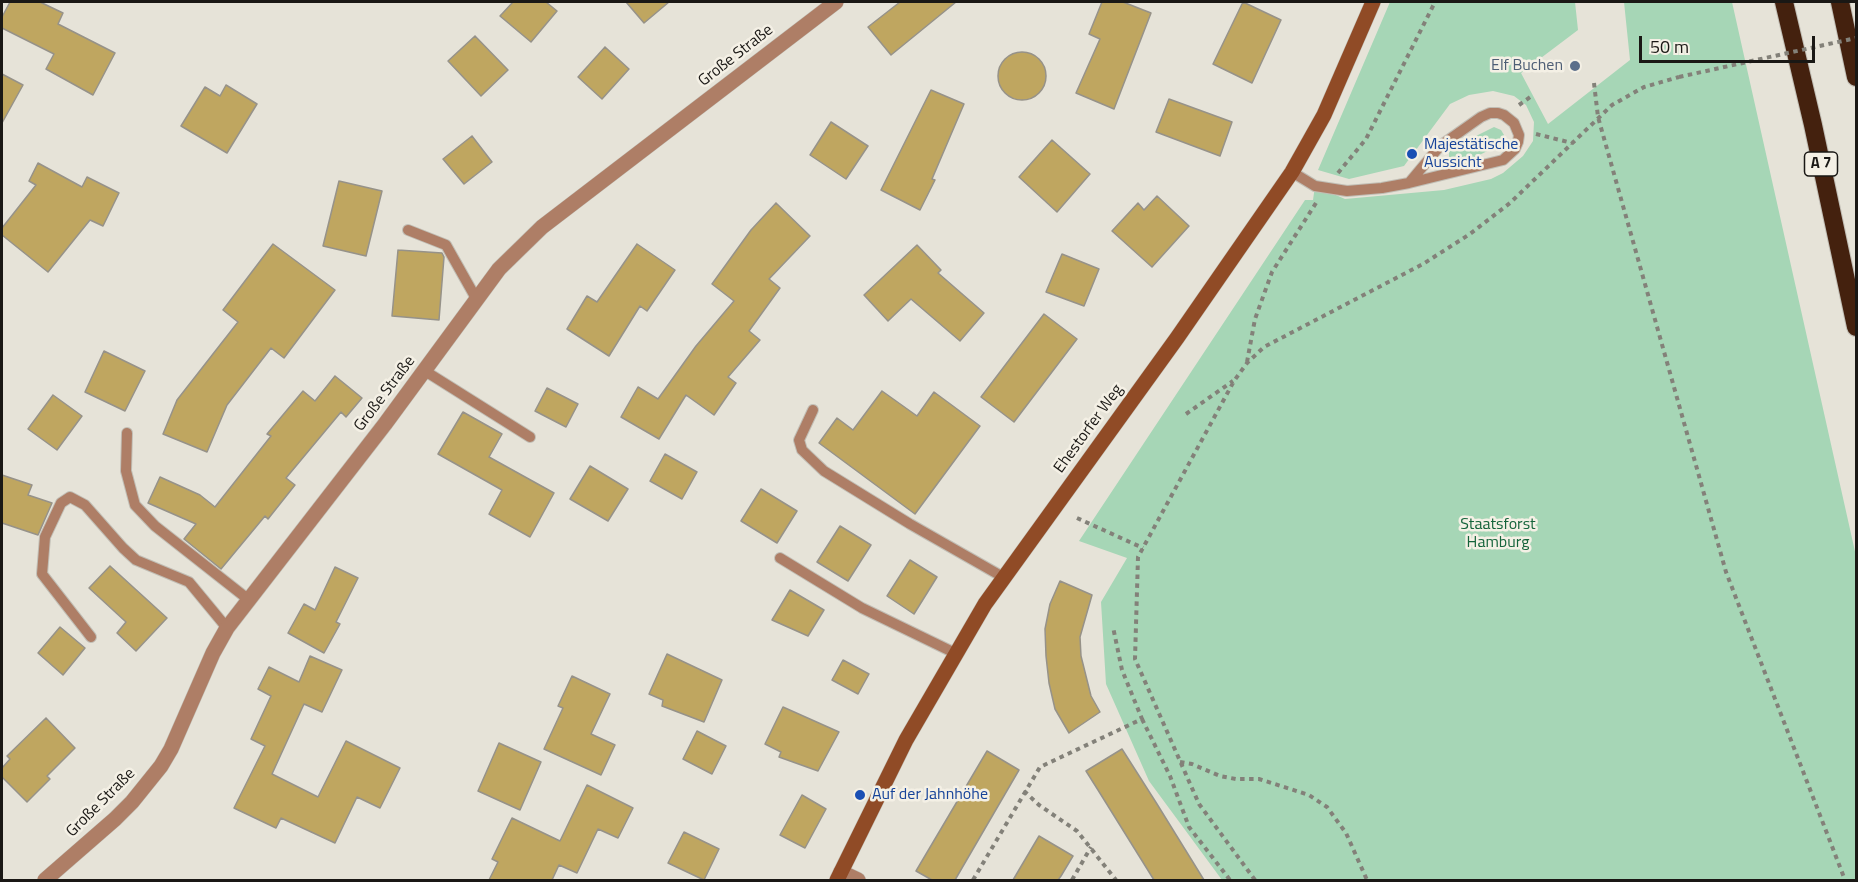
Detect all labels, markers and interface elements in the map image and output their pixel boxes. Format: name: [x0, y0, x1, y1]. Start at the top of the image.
street label: Große Straße: [695, 21, 777, 91]
scale bar: [1642, 24, 1818, 62]
text: 50 m: [1650, 33, 1689, 60]
place label: Elf Buchen: [1491, 56, 1563, 76]
marker: Elf Buchen: [1568, 59, 1582, 73]
place label: Majestätische Aussicht: [1424, 135, 1518, 173]
marker: Majestätische Aussicht: [1405, 147, 1419, 161]
road number: A 7: [1804, 152, 1838, 176]
street label: Große Straße: [350, 353, 420, 435]
street label: Ehestorfer Weg: [1050, 381, 1128, 477]
park label: Staatsforst Hamburg: [1460, 515, 1536, 553]
street label: Große Straße: [63, 765, 139, 841]
place label: Auf der Jahnhöhe: [872, 785, 988, 805]
marker: Auf der Jahnhöhe: [853, 788, 867, 802]

